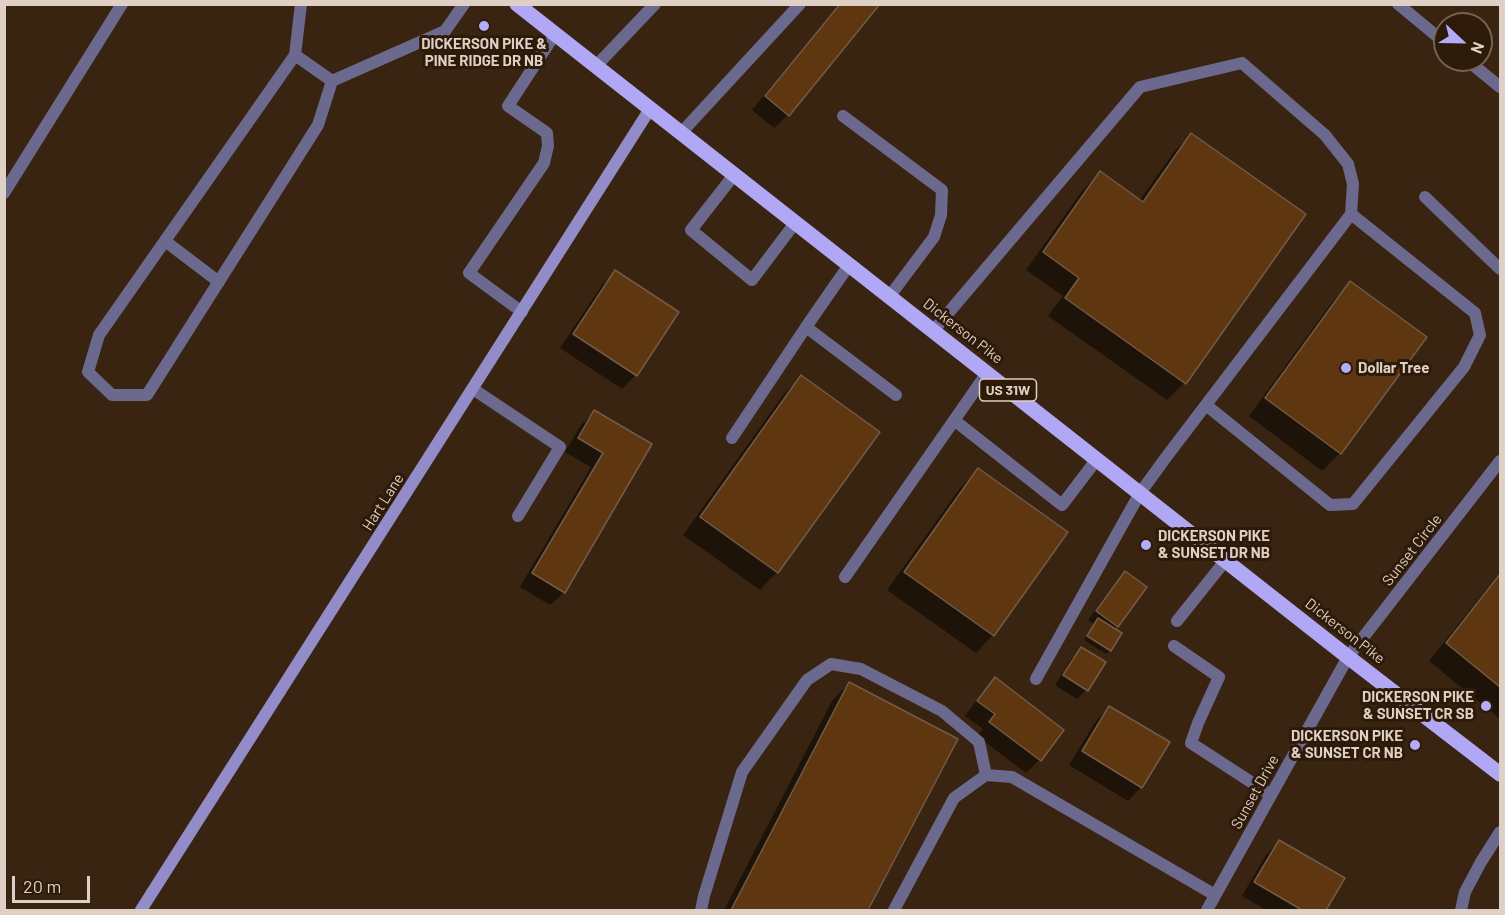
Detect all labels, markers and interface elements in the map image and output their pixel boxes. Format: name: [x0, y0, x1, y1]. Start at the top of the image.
north arrow: [1433, 12, 1493, 72]
marker: DICKERSON PIKE & PINE RIDGE DR NB: [477, 19, 491, 33]
place label: DICKERSON PIKE & PINE RIDGE DR NB: [421, 35, 547, 70]
text: N: [1468, 40, 1489, 57]
street label: Dickerson Pike: [920, 294, 1006, 368]
place label: Dollar Tree: [1358, 359, 1429, 377]
marker: Dollar Tree: [1339, 361, 1353, 375]
road number: US 31W: [980, 379, 1036, 401]
street label: Hart Lane: [358, 470, 408, 534]
street label: Sunset Circle: [1378, 511, 1446, 589]
place label: DICKERSON PIKE & SUNSET DR NB: [1158, 527, 1270, 562]
marker: DICKERSON PIKE & SUNSET DR NB: [1139, 538, 1153, 552]
street label: Dickerson Pike: [1302, 594, 1388, 668]
place label: DICKERSON PIKE & SUNSET CR SB: [1362, 688, 1474, 723]
marker: DICKERSON PIKE & SUNSET CR SB: [1479, 699, 1493, 713]
place label: DICKERSON PIKE & SUNSET CR NB: [1291, 727, 1403, 762]
marker: DICKERSON PIKE & SUNSET CR NB: [1408, 738, 1422, 752]
street label: Sunset Drive: [1227, 752, 1283, 832]
scale bar: [15, 864, 93, 902]
text: 20 m: [23, 875, 61, 897]

